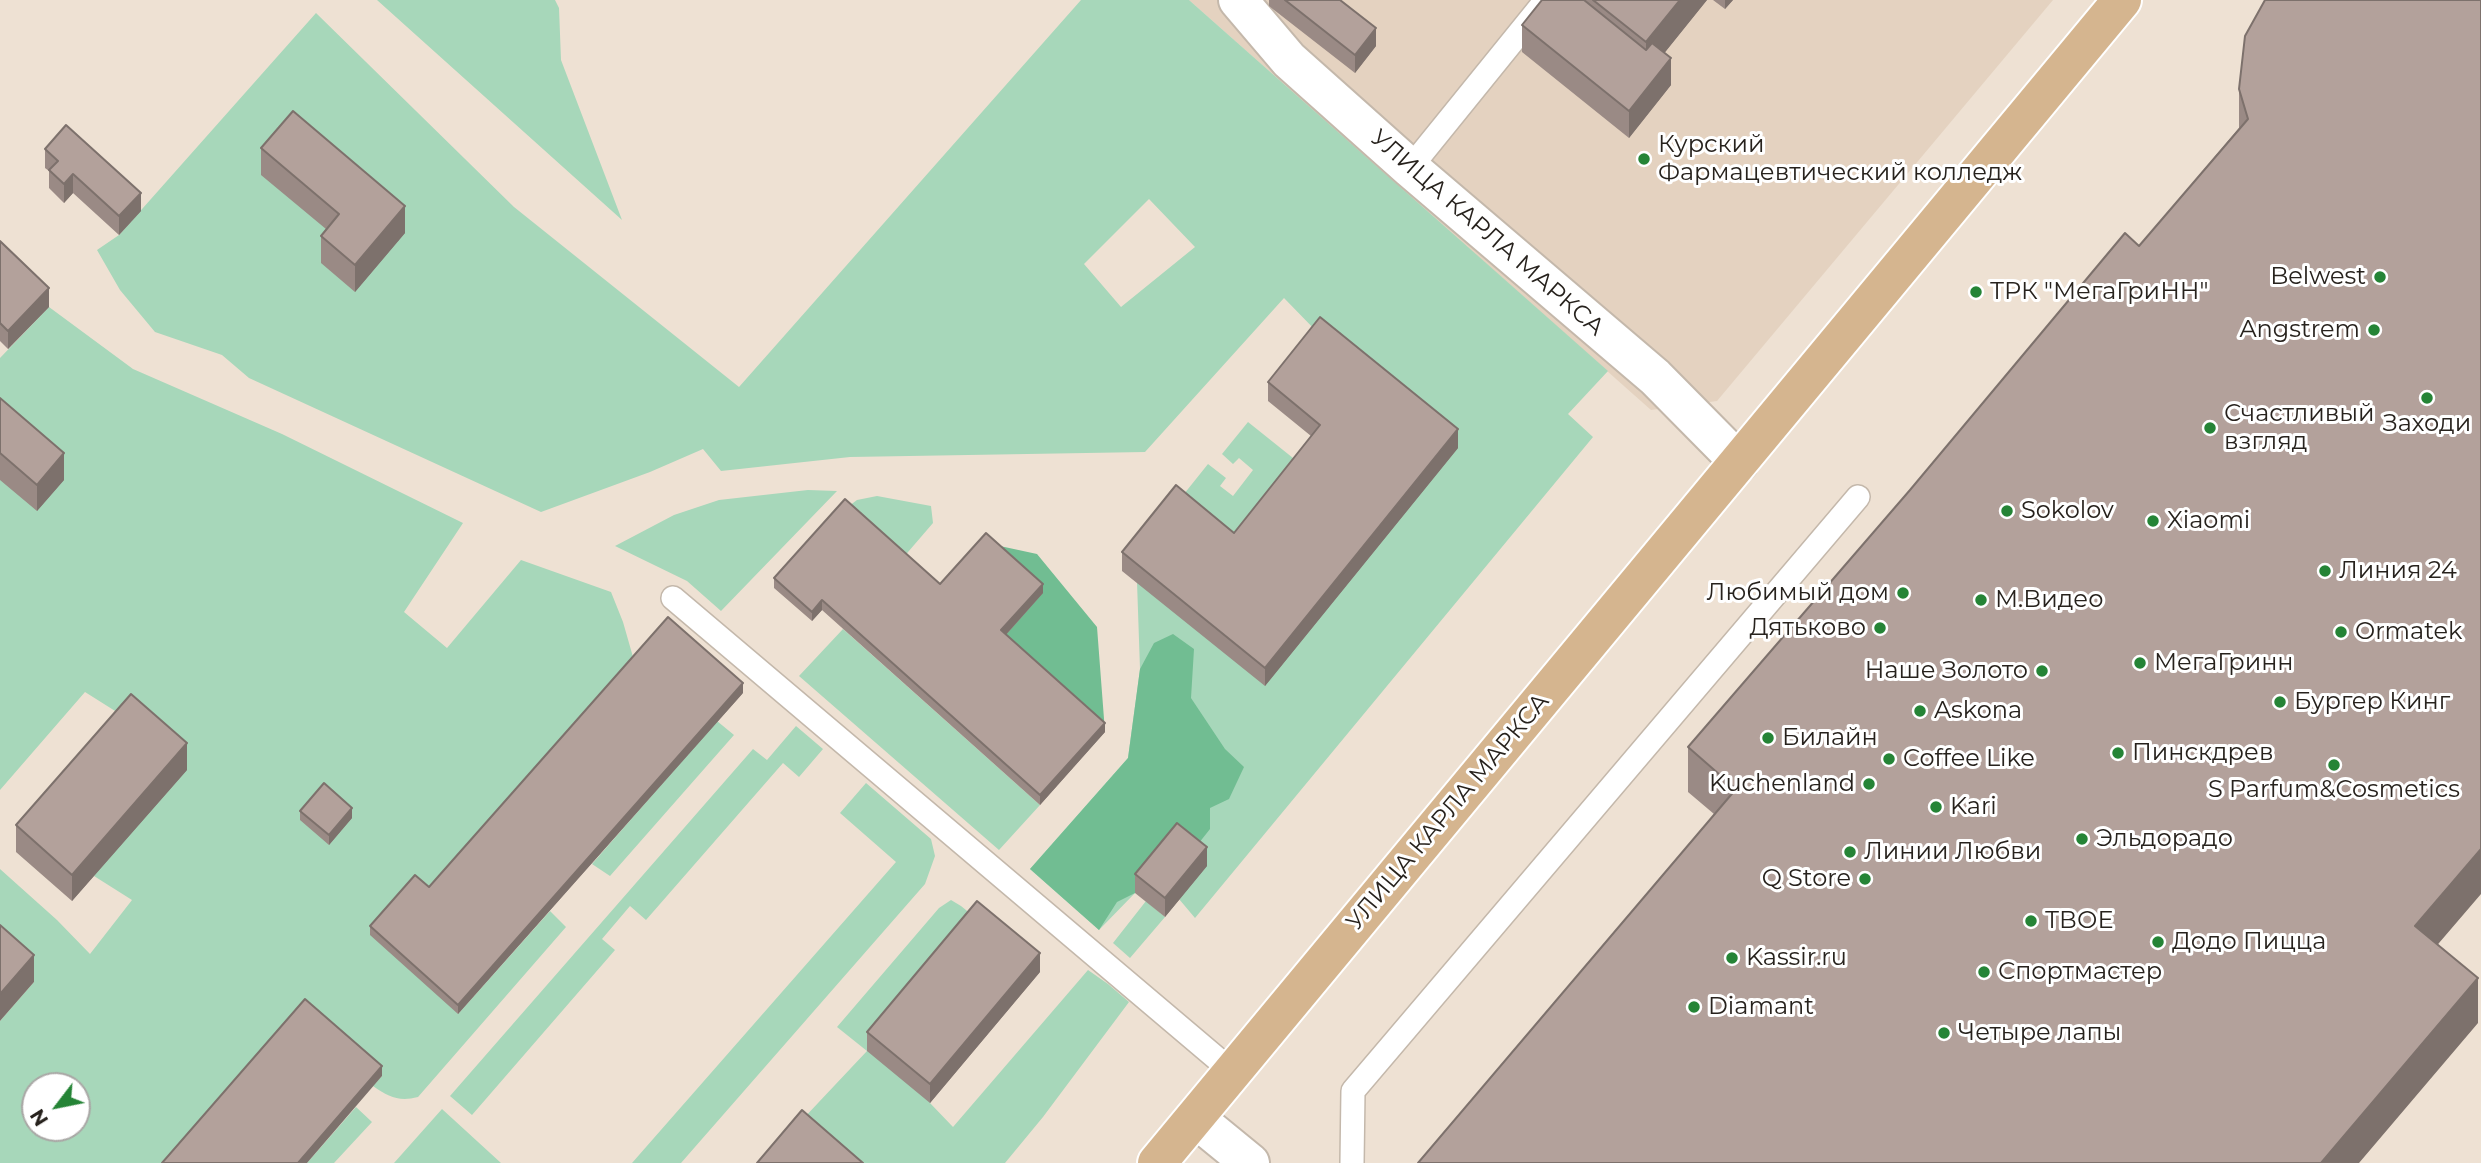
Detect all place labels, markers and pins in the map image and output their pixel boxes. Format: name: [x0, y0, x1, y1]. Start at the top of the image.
place label: Курский Фармацевтический колледж: [1658, 131, 2022, 187]
marker: Курский Фармацевтический колледж: [1636, 151, 1652, 167]
place label: Belwest: [2270, 263, 2366, 291]
marker: Belwest: [2372, 269, 2388, 285]
place label: ТРК "МегаГриНН": [1990, 278, 2208, 306]
marker: ТРК "МегаГриНН": [1968, 284, 1984, 300]
place label: Angstrem: [2239, 316, 2360, 344]
marker: Angstrem: [2366, 322, 2382, 338]
marker: Заходи: [2419, 390, 2435, 406]
place label: Счастливый взгляд: [2224, 400, 2375, 456]
place label: Заходи: [2383, 410, 2471, 438]
marker: Счастливый взгляд: [2202, 420, 2218, 436]
place label: Sokolov: [2021, 497, 2114, 525]
marker: Sokolov: [1999, 503, 2015, 519]
place label: Xiaomi: [2167, 507, 2250, 535]
marker: Xiaomi: [2145, 513, 2161, 529]
place label: Линия 24: [2339, 557, 2457, 585]
marker: Линия 24: [2317, 563, 2333, 579]
place label: Любимый дом: [1707, 579, 1889, 607]
marker: Любимый дом: [1895, 585, 1911, 601]
place label: М.Видео: [1995, 586, 2103, 614]
marker: М.Видео: [1973, 592, 1989, 608]
place label: Дятьково: [1749, 614, 1866, 642]
place label: Ormatek: [2355, 618, 2462, 646]
marker: Дятьково: [1872, 620, 1888, 636]
marker: Ormatek: [2333, 624, 2349, 640]
place label: МегаГринн: [2154, 649, 2294, 677]
marker: МегаГринн: [2132, 655, 2148, 671]
place label: Наше Золото: [1865, 657, 2028, 685]
marker: Наше Золото: [2034, 663, 2050, 679]
place label: Бургер Кинг: [2294, 688, 2450, 716]
marker: Бургер Кинг: [2272, 694, 2288, 710]
place label: Askona: [1934, 697, 2022, 725]
marker: Askona: [1912, 703, 1928, 719]
place label: Билайн: [1782, 724, 1878, 752]
marker: Билайн: [1760, 730, 1776, 746]
place label: Пинскдрев: [2132, 739, 2273, 767]
place label: Coffee Like: [1903, 745, 2035, 773]
marker: Пинскдрев: [2110, 745, 2126, 761]
marker: Coffee Like: [1881, 751, 1897, 767]
marker: S Parfum&Cosmetics: [2326, 757, 2342, 773]
place label: Kuchenland: [1709, 770, 1855, 798]
marker: Kuchenland: [1861, 776, 1877, 792]
place label: S Parfum&Cosmetics: [2208, 776, 2460, 804]
place label: Kari: [1950, 793, 1997, 821]
marker: Kari: [1928, 799, 1944, 815]
place label: Эльдорадо: [2096, 825, 2233, 853]
marker: Эльдорадо: [2074, 831, 2090, 847]
place label: Линии Любви: [1864, 838, 2041, 866]
marker: Линии Любви: [1842, 844, 1858, 860]
place label: Q Store: [1762, 865, 1851, 893]
marker: Q Store: [1857, 871, 1873, 887]
place label: ТВОЕ: [2045, 907, 2113, 935]
marker: ТВОЕ: [2023, 913, 2039, 929]
place label: Додо Пицца: [2172, 928, 2326, 956]
marker: Додо Пицца: [2150, 934, 2166, 950]
place label: Kassir.ru: [1746, 944, 1847, 972]
marker: Kassir.ru: [1724, 950, 1740, 966]
place label: Спортмастер: [1998, 958, 2162, 986]
marker: Спортмастер: [1976, 964, 1992, 980]
place label: Diamant: [1708, 993, 1814, 1021]
marker: Diamant: [1686, 999, 1702, 1015]
place label: Четыре лапы: [1958, 1019, 2121, 1047]
marker: Четыре лапы: [1936, 1025, 1952, 1041]

